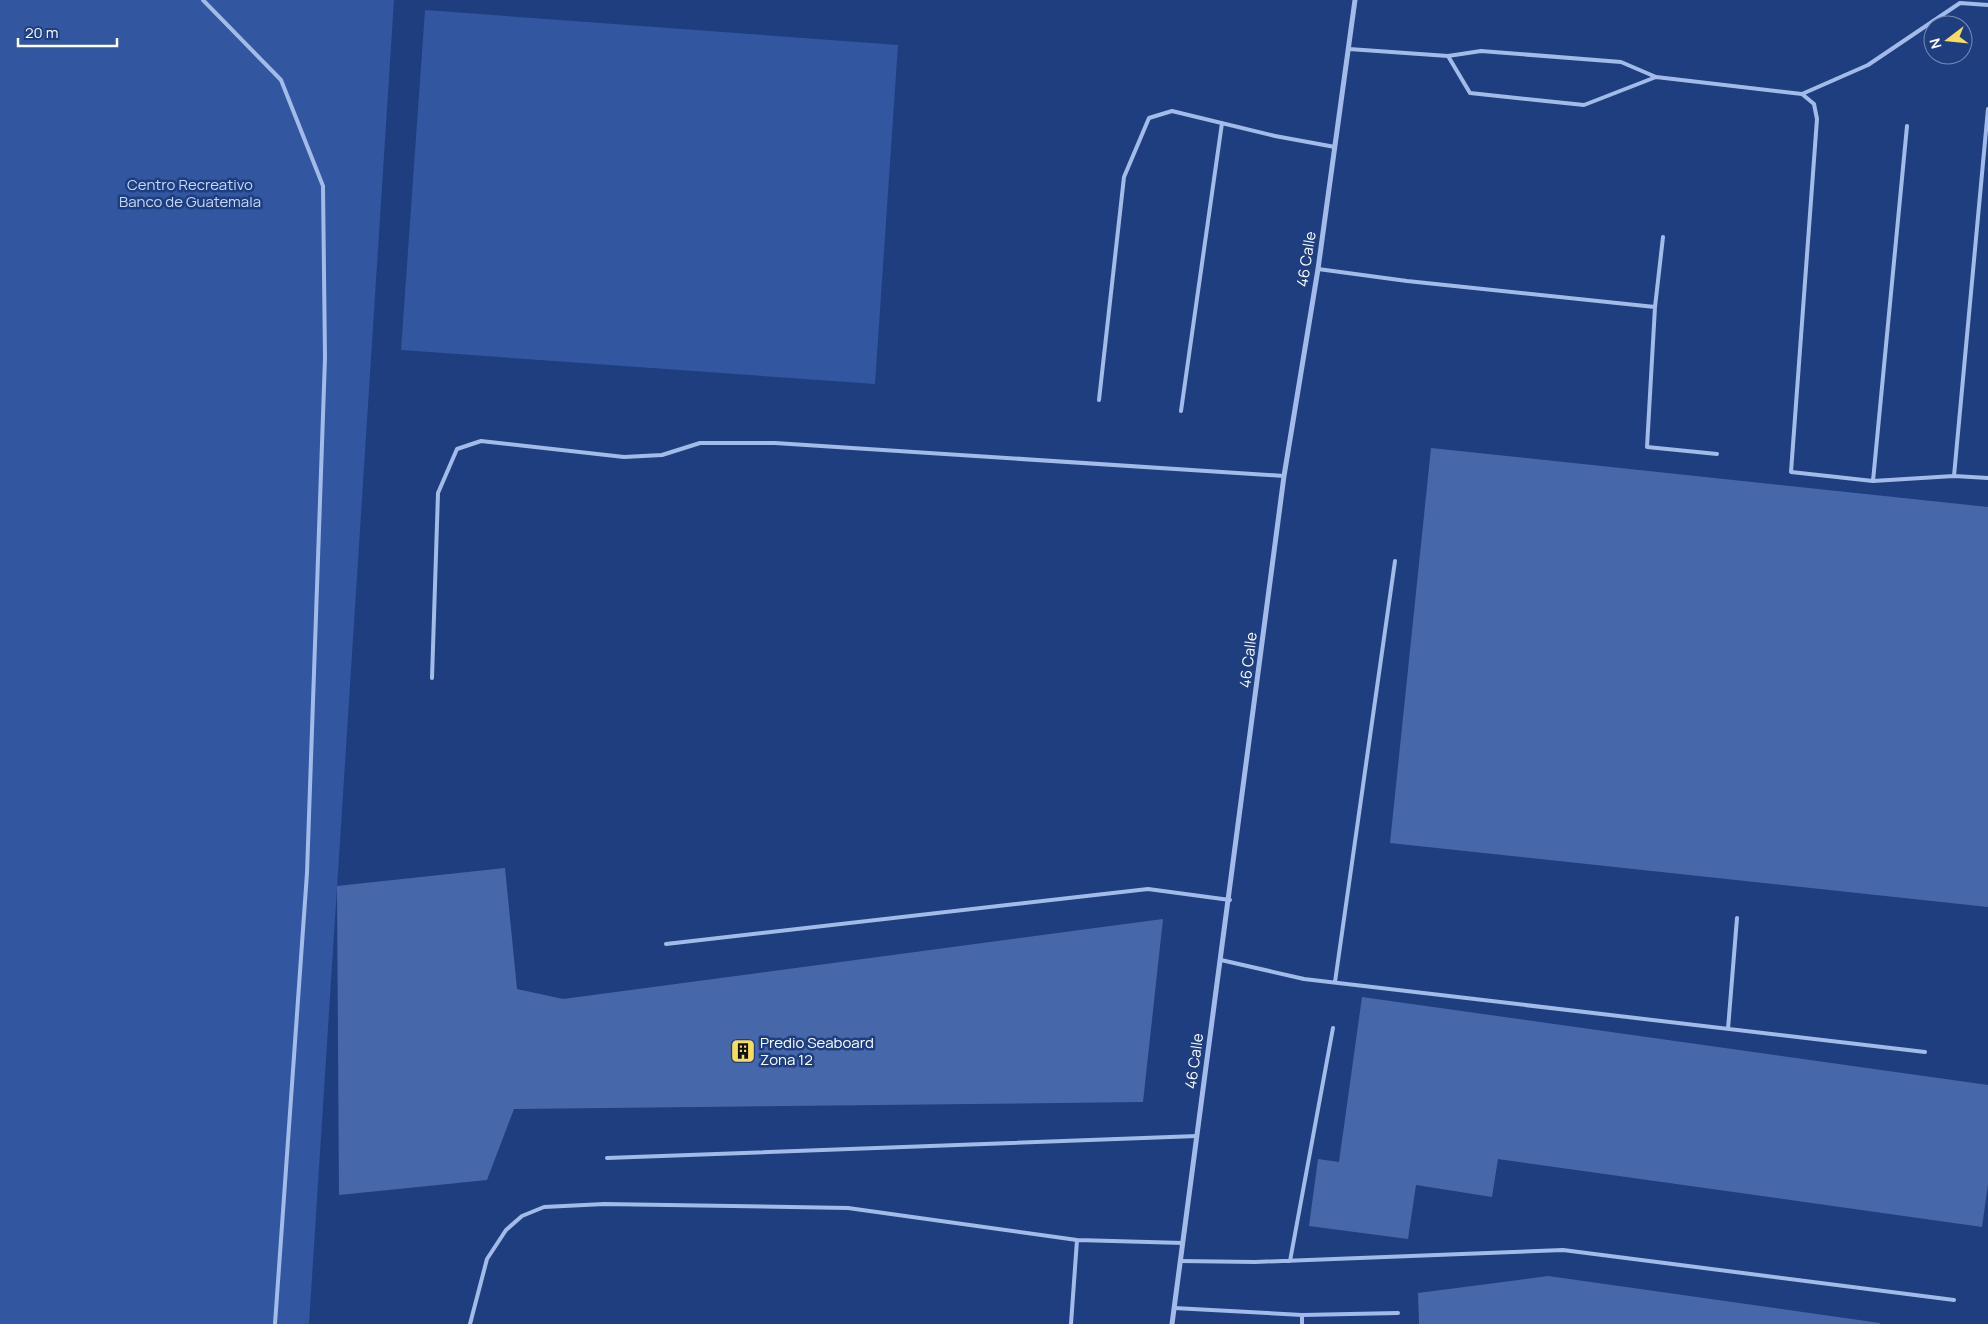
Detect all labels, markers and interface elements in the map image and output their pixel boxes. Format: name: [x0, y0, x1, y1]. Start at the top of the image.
scale bar: [18, 15, 116, 47]
north arrow: [1923, 15, 1973, 65]
text: 20 m: [25, 22, 58, 43]
text: N: [1925, 36, 1946, 51]
park label: Centro Recreativo Banco de Guatemala: [119, 174, 261, 212]
street label: 46 Calle: [1291, 229, 1321, 288]
street label: 46 Calle: [1234, 631, 1262, 689]
place label: Predio Seaboard Zona 12: [760, 1032, 874, 1070]
street label: 46 Calle: [1180, 1032, 1208, 1090]
building icon: Predio Seaboard Zona 12: [730, 1038, 756, 1064]

